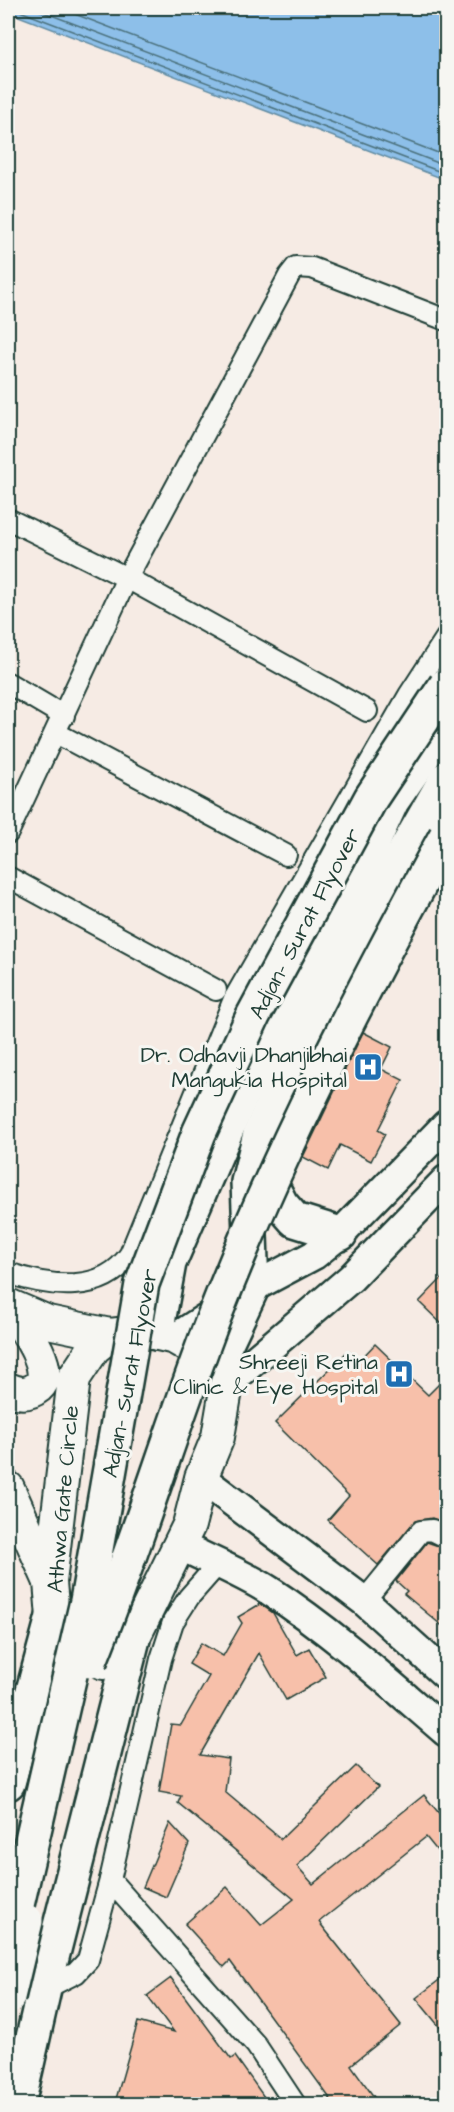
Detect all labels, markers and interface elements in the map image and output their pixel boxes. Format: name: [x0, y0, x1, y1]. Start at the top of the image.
street label: Adjan- Surat Flyover: [242, 823, 370, 1025]
place label: Dr. Odhavji Dhanjibhai Mangukia Hospital: [141, 1040, 347, 1097]
hospital icon: Dr. Odhavji Dhanjibhai Mangukia Hospital: [352, 1051, 384, 1083]
street label: Adjan- Surat Flyover: [95, 1266, 167, 1481]
place label: Shreeji Retina Clinic & Eye Hospital: [173, 1347, 378, 1404]
hospital icon: Shreeji Retina Clinic & Eye Hospital: [383, 1358, 415, 1390]
street label: Athwa Gate Circle: [40, 1404, 87, 1594]

